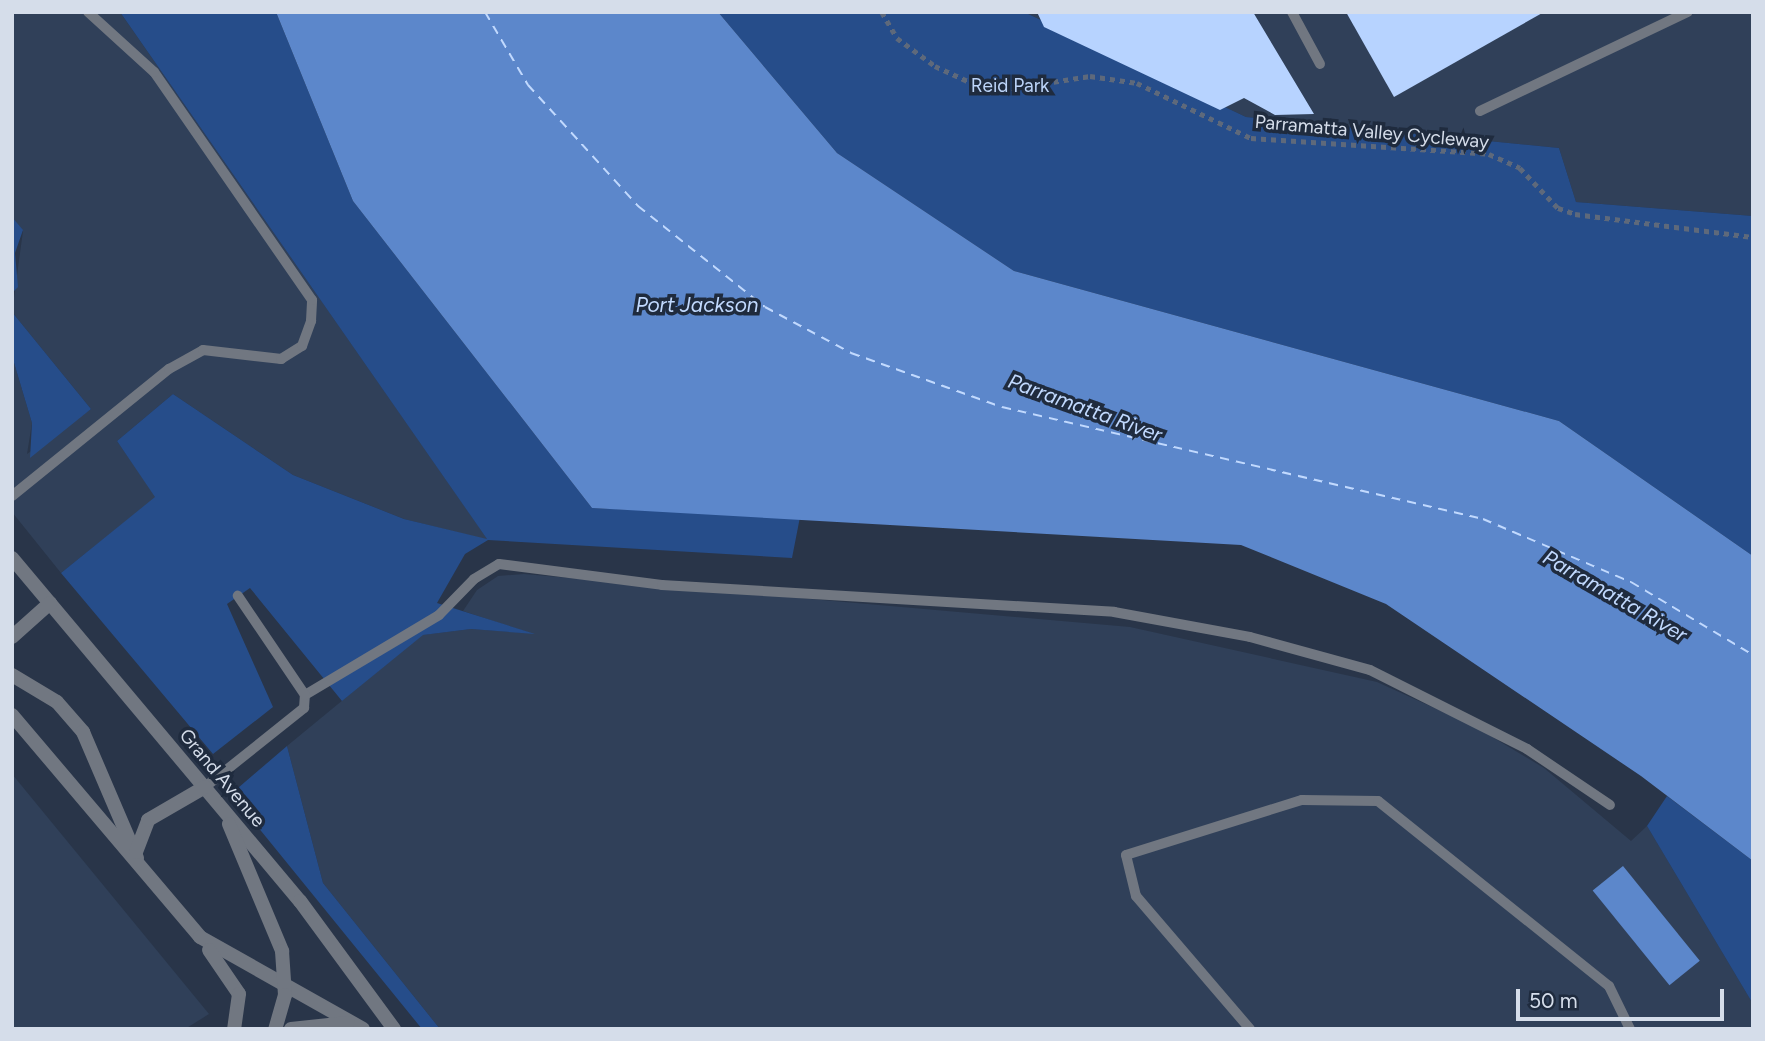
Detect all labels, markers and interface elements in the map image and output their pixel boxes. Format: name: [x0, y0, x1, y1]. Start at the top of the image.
park label: Reid Park: [971, 75, 1049, 97]
street label: Parramatta Valley Cycleway: [1254, 110, 1490, 154]
water label: Port Jackson: [635, 292, 759, 318]
water label: Parramatta River: [1005, 368, 1165, 448]
water label: Parramatta River: [1538, 545, 1692, 647]
street label: Grand Avenue: [174, 724, 270, 832]
scale bar: [1520, 974, 1728, 1018]
text: 50 m: [1529, 988, 1578, 1013]

